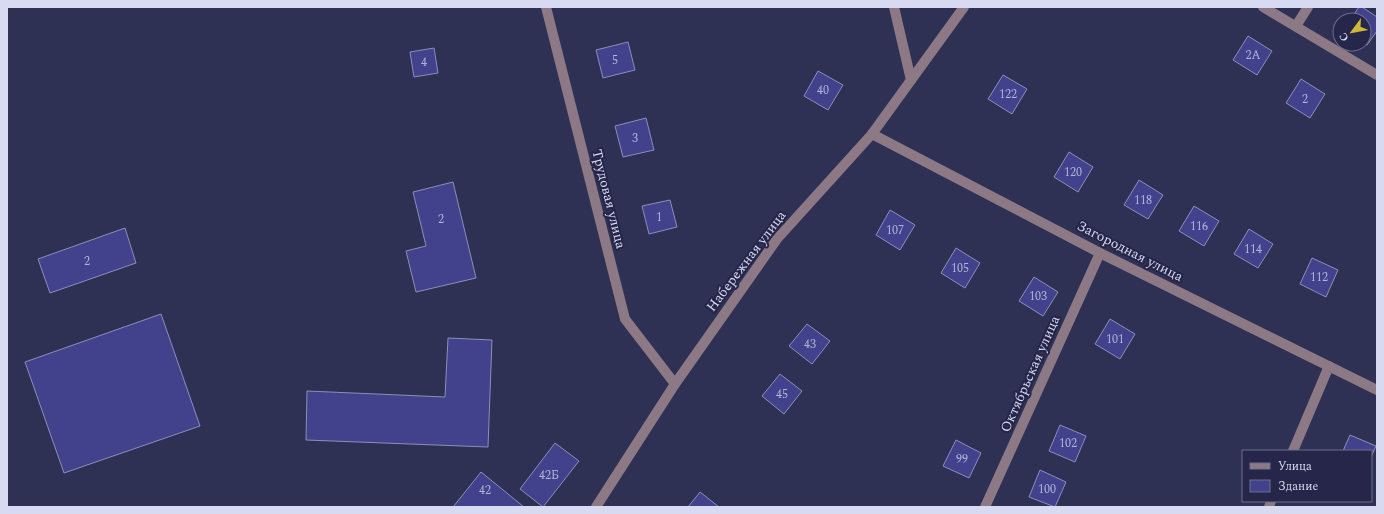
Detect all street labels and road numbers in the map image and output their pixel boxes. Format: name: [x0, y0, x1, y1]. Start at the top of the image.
street label: Трудовая улица: [587, 147, 632, 251]
street label: Набережная улица: [701, 206, 791, 316]
street label: Загородная улица: [1073, 215, 1187, 287]
street label: Октябрьская улица: [995, 312, 1065, 436]

